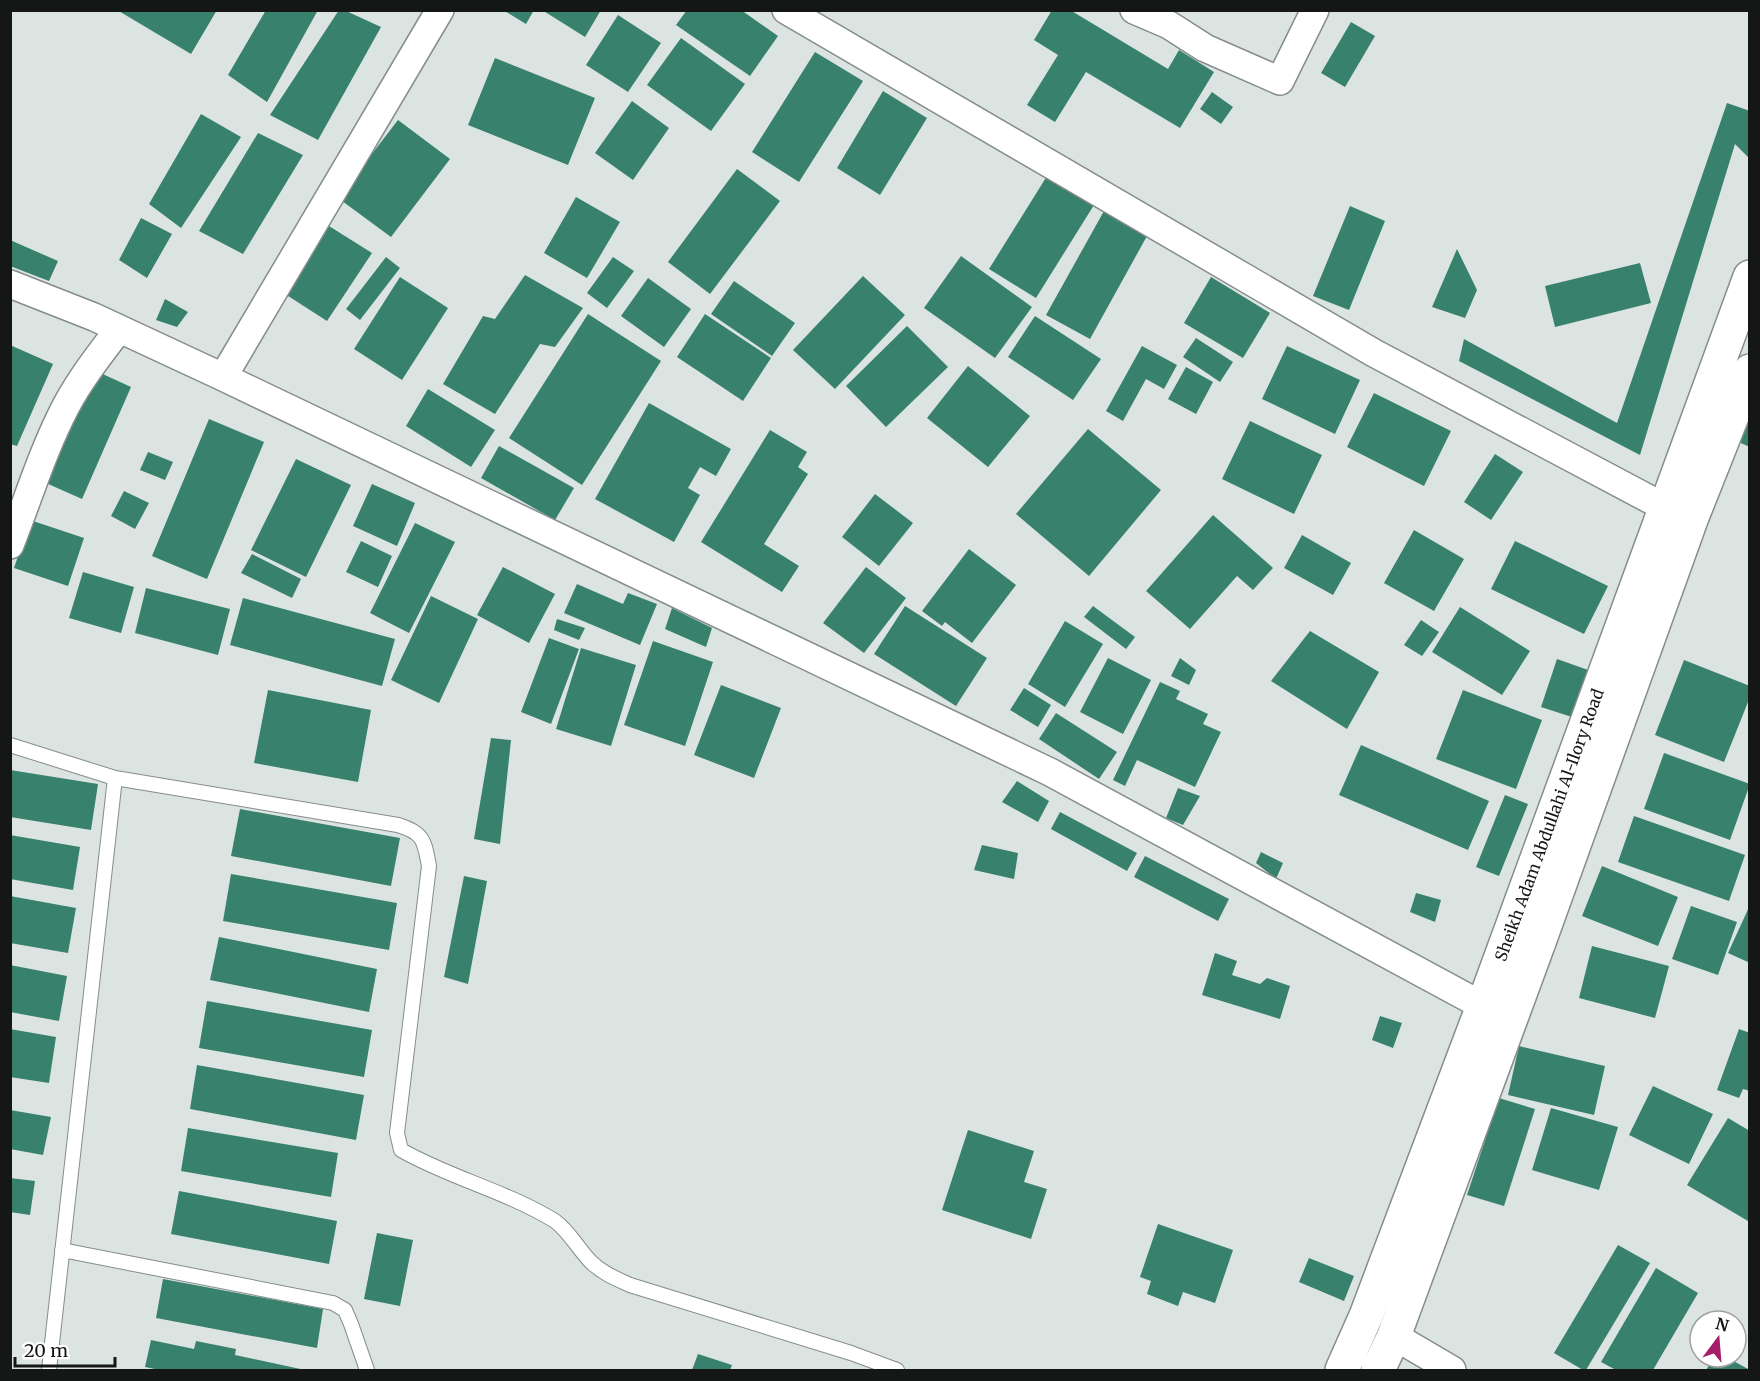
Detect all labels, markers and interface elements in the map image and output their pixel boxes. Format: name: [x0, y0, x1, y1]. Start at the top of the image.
street label: Sheikh Adam Abdullahi Al-Ilory Road: [1490, 686, 1608, 964]
north arrow: [1688, 1309, 1748, 1369]
text: N: [1713, 1313, 1731, 1336]
scale bar: [15, 1330, 116, 1368]
text: 20 m: [24, 1339, 68, 1362]

